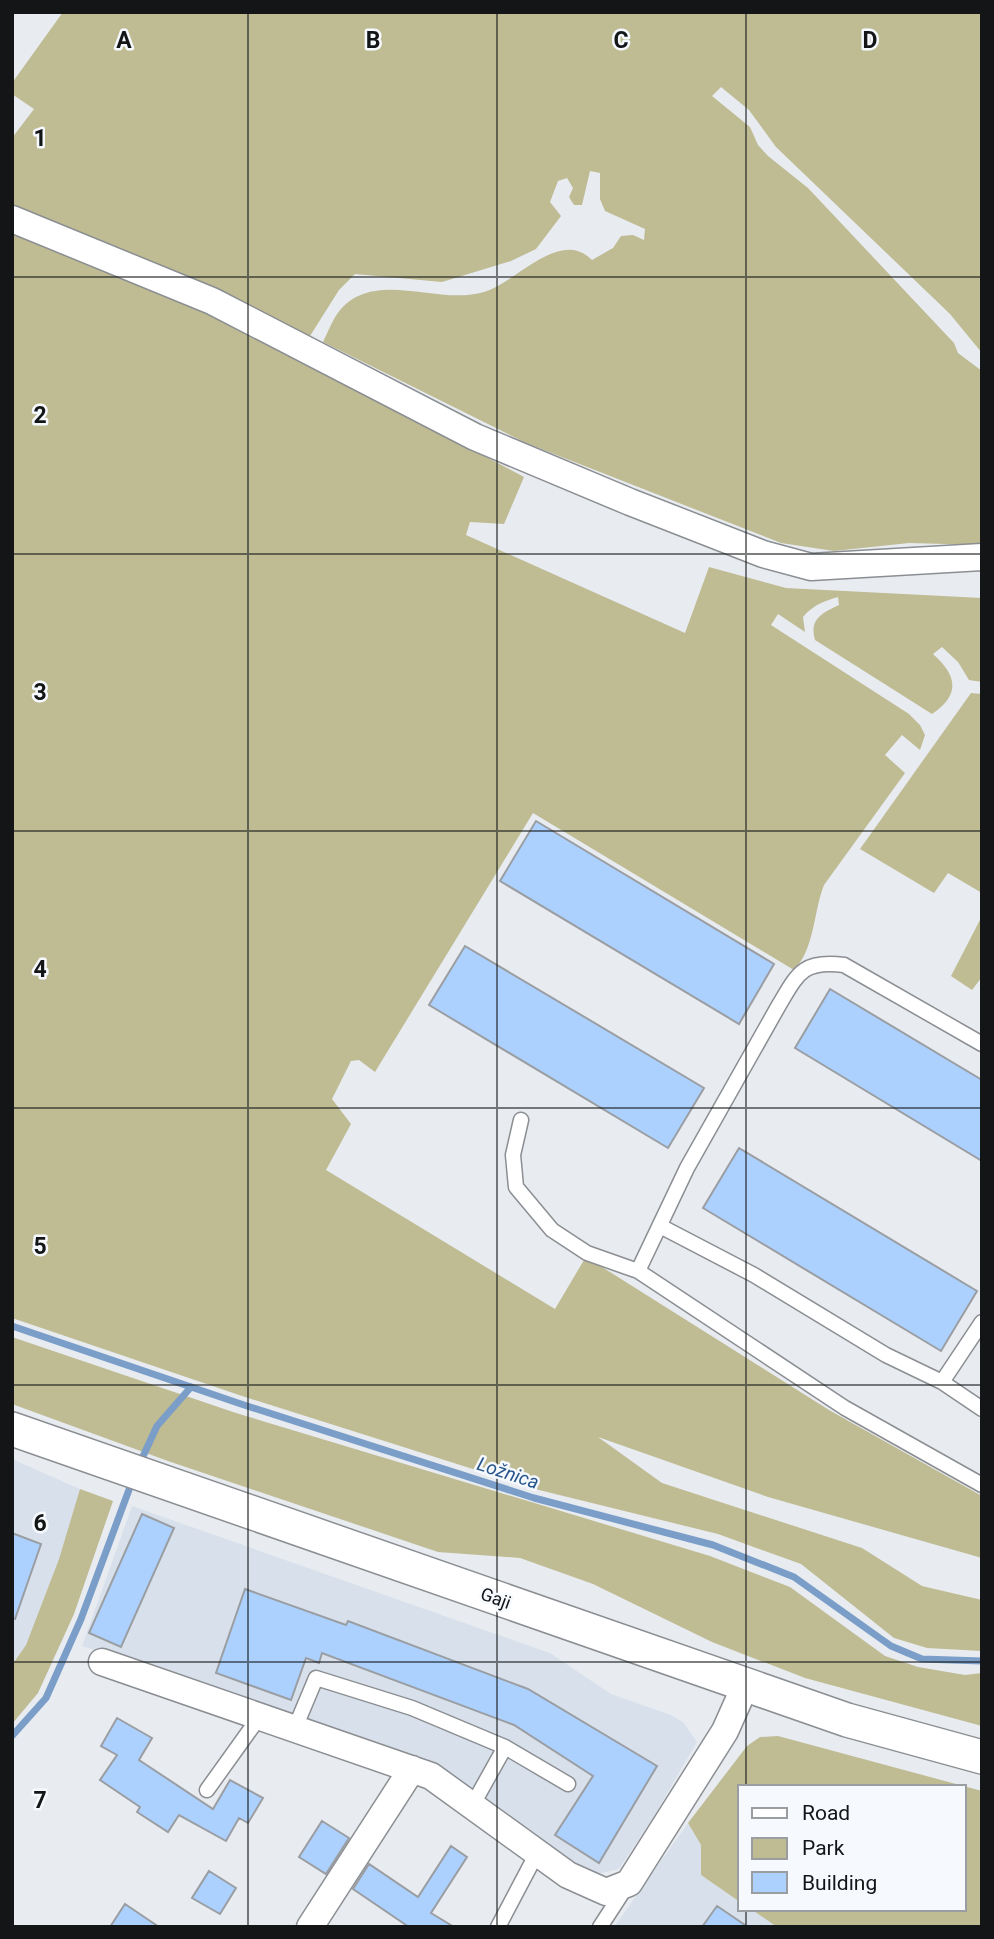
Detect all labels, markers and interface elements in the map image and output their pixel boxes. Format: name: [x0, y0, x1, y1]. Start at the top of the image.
text: A: [116, 27, 132, 54]
text: B: [366, 27, 380, 54]
text: C: [613, 27, 629, 54]
text: D: [863, 27, 877, 54]
text: 1: [33, 125, 47, 152]
text: 2: [33, 402, 47, 429]
text: 3: [33, 679, 47, 706]
text: 4: [33, 956, 47, 983]
text: 5: [33, 1233, 47, 1260]
water label: Ložnica: [474, 1452, 542, 1494]
text: 6: [33, 1510, 47, 1537]
street label: Gaji: [478, 1583, 514, 1613]
legend: [738, 1785, 966, 1911]
text: 7: [33, 1787, 47, 1814]
text: Road: [802, 1801, 850, 1825]
text: Park: [802, 1836, 845, 1860]
text: Building: [802, 1871, 877, 1895]

